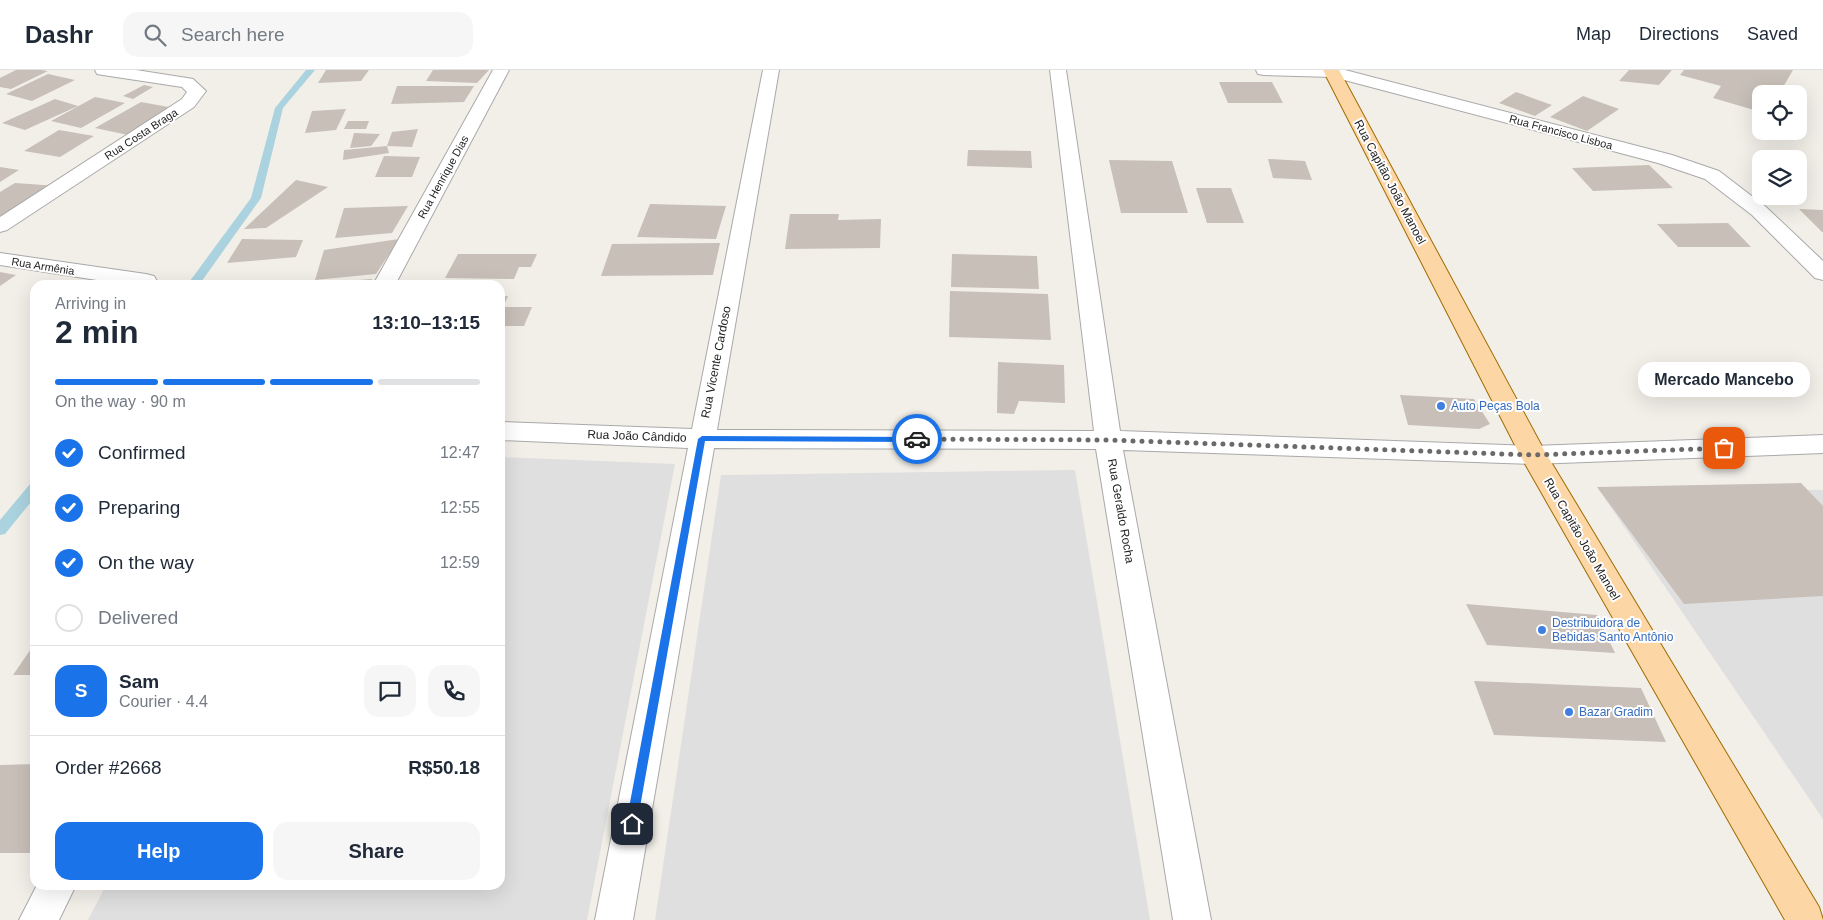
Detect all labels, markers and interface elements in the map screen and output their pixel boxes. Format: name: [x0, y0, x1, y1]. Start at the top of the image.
search box: [123, 12, 473, 57]
text: Dashr: [25, 21, 93, 48]
icon: search: [141, 21, 169, 49]
text: Search here: [181, 24, 285, 45]
text: Map: [1576, 24, 1611, 44]
text: Directions: [1639, 24, 1719, 44]
text: Saved: [1747, 24, 1798, 44]
map controls: [1752, 85, 1807, 205]
button: locate: [1752, 85, 1807, 140]
street label: Rua Costa Braga: [102, 106, 180, 162]
street label: Rua Francisco Lisboa: [1508, 112, 1615, 152]
street label: Rua Capitão João Manoel: [1351, 117, 1429, 247]
street label: Rua Henrique Dias: [415, 133, 471, 221]
button: layers: [1752, 150, 1807, 205]
street label: Rua Armênia: [11, 255, 76, 277]
text: Arriving in: [55, 295, 126, 312]
street label: Rua Vicente Cardoso: [698, 304, 734, 419]
text: 13:10–13:15: [372, 312, 480, 333]
text: 2 min: [55, 314, 139, 350]
callout: Mercado Mancebo: [1638, 363, 1810, 398]
text: Mercado Mancebo: [1654, 371, 1794, 388]
text: On the way · 90 m: [55, 393, 186, 410]
place label: Auto Peças Bola: [1451, 399, 1540, 413]
marker: Auto Peças Bola: [1435, 400, 1447, 412]
courier: [892, 414, 942, 464]
icon: car: [903, 425, 931, 453]
street label: Rua João Cândido: [587, 427, 687, 445]
pin: [1703, 427, 1745, 469]
icon: bag: [1710, 434, 1738, 462]
icon: check: [55, 439, 83, 467]
text: Confirmed: [98, 442, 186, 463]
text: 12:47: [440, 444, 480, 461]
street label: Rua Geraldo Rocha: [1105, 458, 1137, 565]
street label: Rua Capitão João Manoel: [1541, 475, 1623, 603]
icon: check: [55, 494, 83, 522]
text: Preparing: [98, 497, 180, 518]
text: 12:55: [440, 499, 480, 516]
icon: check: [55, 549, 83, 577]
text: On the way: [98, 552, 194, 573]
text: 12:59: [440, 554, 480, 571]
text: Delivered: [98, 607, 178, 628]
place label: Destribuidora de Bebidas Santo Antônio: [1552, 616, 1674, 644]
marker: Destribuidora de Bebidas Santo Antônio: [1536, 624, 1548, 636]
button: chat: [364, 665, 416, 717]
button: phone: [428, 665, 480, 717]
text: Sam: [119, 671, 159, 692]
text: S: [75, 680, 87, 701]
text: Courier · 4.4: [119, 693, 208, 710]
place label: Bazar Gradim: [1579, 705, 1653, 719]
marker: Bazar Gradim: [1563, 706, 1575, 718]
text: Order #2668: [55, 757, 162, 778]
text: R$50.18: [408, 757, 480, 778]
pin: [611, 803, 653, 845]
icon: home: [618, 810, 646, 838]
button: Help: [55, 822, 263, 880]
button: Share: [273, 822, 480, 880]

